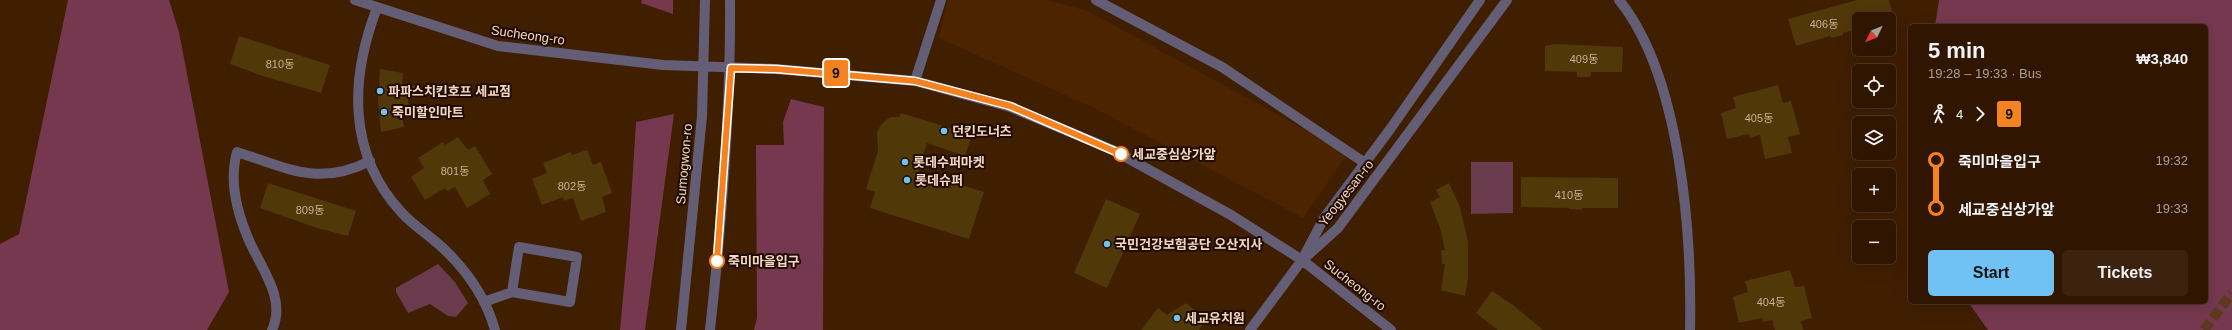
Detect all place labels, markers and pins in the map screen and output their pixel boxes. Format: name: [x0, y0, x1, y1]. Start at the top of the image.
place label: 파파스치킨호프 세교점: [388, 84, 511, 99]
marker: 파파스치킨호프 세교점: [375, 86, 385, 96]
place label: 죽미할인마트: [392, 105, 464, 120]
marker: 죽미할인마트: [379, 107, 389, 117]
place label: 던킨도너츠: [952, 124, 1012, 139]
marker: 던킨도너츠: [939, 126, 949, 136]
marker: 세교중심상가앞: [1113, 146, 1129, 162]
place label: 세교중심상가앞: [1132, 147, 1216, 162]
place label: 롯데수퍼마켓: [913, 155, 985, 170]
marker: 롯데수퍼마켓: [900, 157, 910, 167]
place label: 롯데슈퍼: [915, 173, 963, 188]
marker: 롯데슈퍼: [902, 175, 912, 185]
place label: 국민건강보험공단 오산지사: [1115, 237, 1262, 252]
marker: 국민건강보험공단 오산지사: [1102, 239, 1112, 249]
marker: 죽미마을입구: [709, 253, 725, 269]
place label: 죽미마을입구: [728, 254, 800, 269]
place label: 세교유치원: [1185, 311, 1245, 326]
marker: 세교유치원: [1172, 313, 1182, 323]

